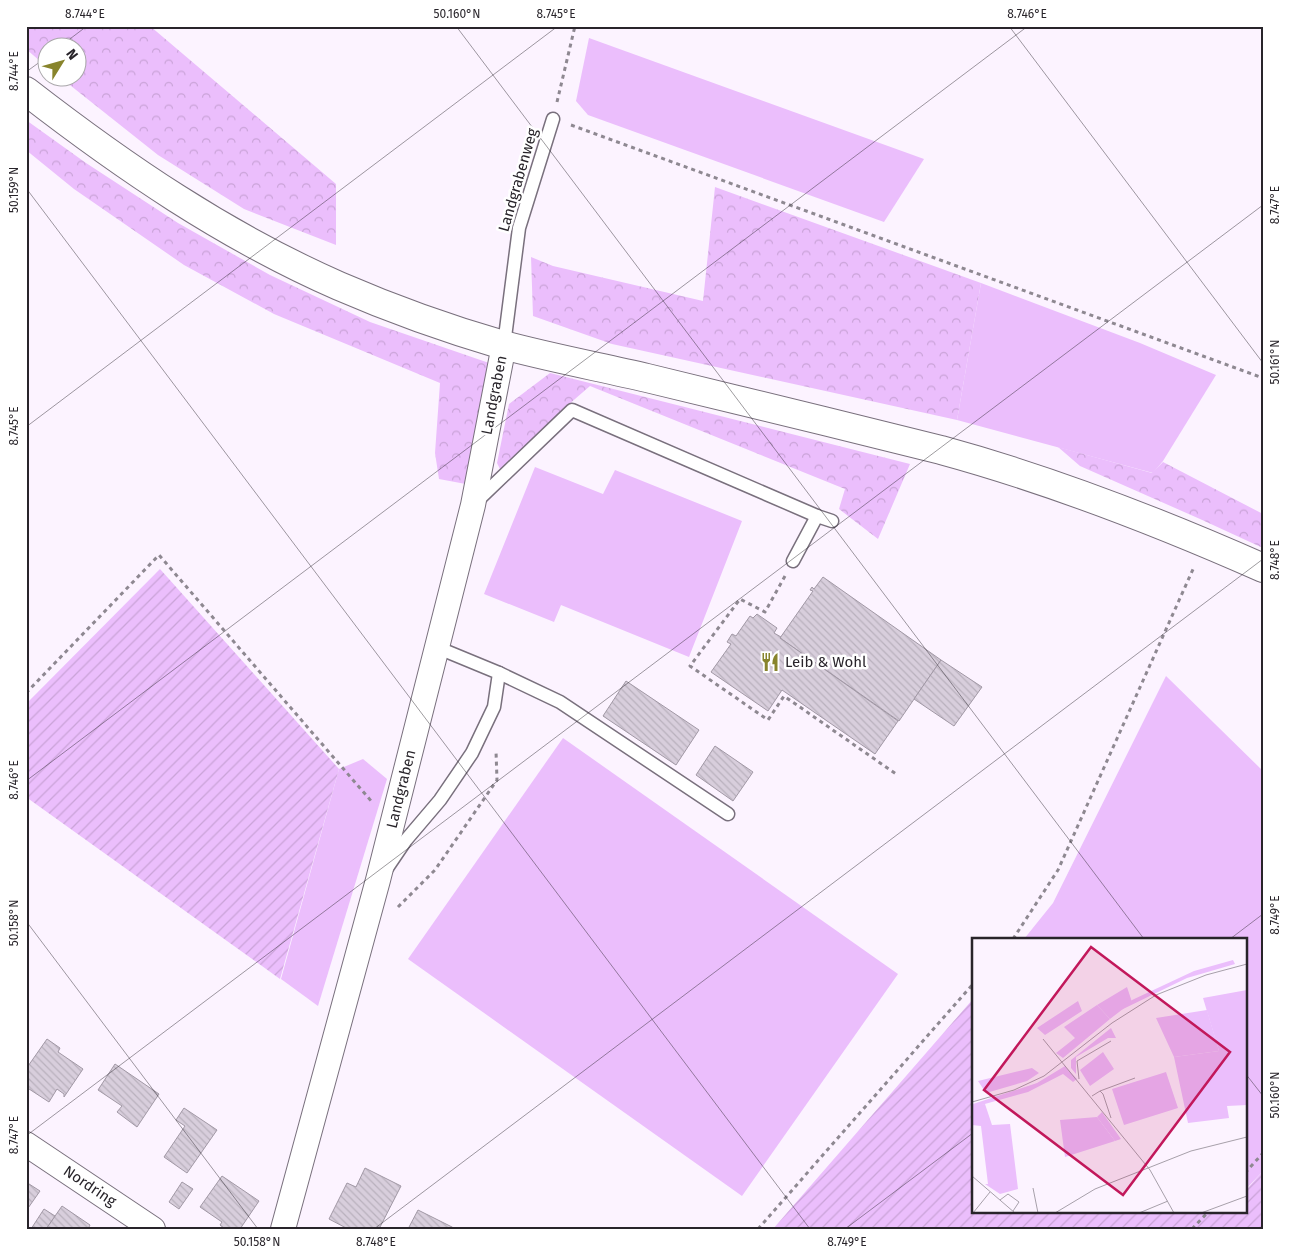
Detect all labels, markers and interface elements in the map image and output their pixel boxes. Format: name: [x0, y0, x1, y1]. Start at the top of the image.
text: 8.744°E: [65, 7, 105, 21]
text: 50.160°N: [433, 7, 481, 21]
text: 8.745°E: [536, 7, 576, 21]
text: 8.746°E: [1007, 7, 1047, 21]
north arrow: [38, 38, 88, 88]
text: N: [62, 46, 82, 63]
text: 8.744°E: [7, 51, 21, 91]
street label: Landgrabenweg: [495, 126, 541, 234]
text: 50.159°N: [7, 167, 21, 213]
text: 8.747°E: [1268, 186, 1282, 224]
text: 50.161°N: [1268, 339, 1282, 385]
street label: Landgraben: [478, 354, 510, 436]
text: 8.745°E: [7, 406, 21, 446]
text: 8.748°E: [1268, 540, 1282, 580]
restaurant icon: Leib & Wohl: [759, 651, 781, 673]
place label: Leib & Wohl: [785, 653, 867, 671]
street label: Landgraben: [383, 748, 419, 830]
text: 8.746°E: [7, 760, 21, 800]
text: 8.749°E: [1268, 895, 1282, 935]
text: 50.158°N: [7, 900, 21, 946]
inset map: [972, 938, 1246, 1212]
text: 50.160°N: [1268, 1071, 1282, 1119]
text: 8.747°E: [7, 1116, 21, 1154]
street label: Nordring: [60, 1162, 120, 1210]
text: 50.158°N: [234, 1235, 280, 1249]
text: 8.748°E: [356, 1235, 396, 1249]
text: 8.749°E: [827, 1235, 867, 1249]

